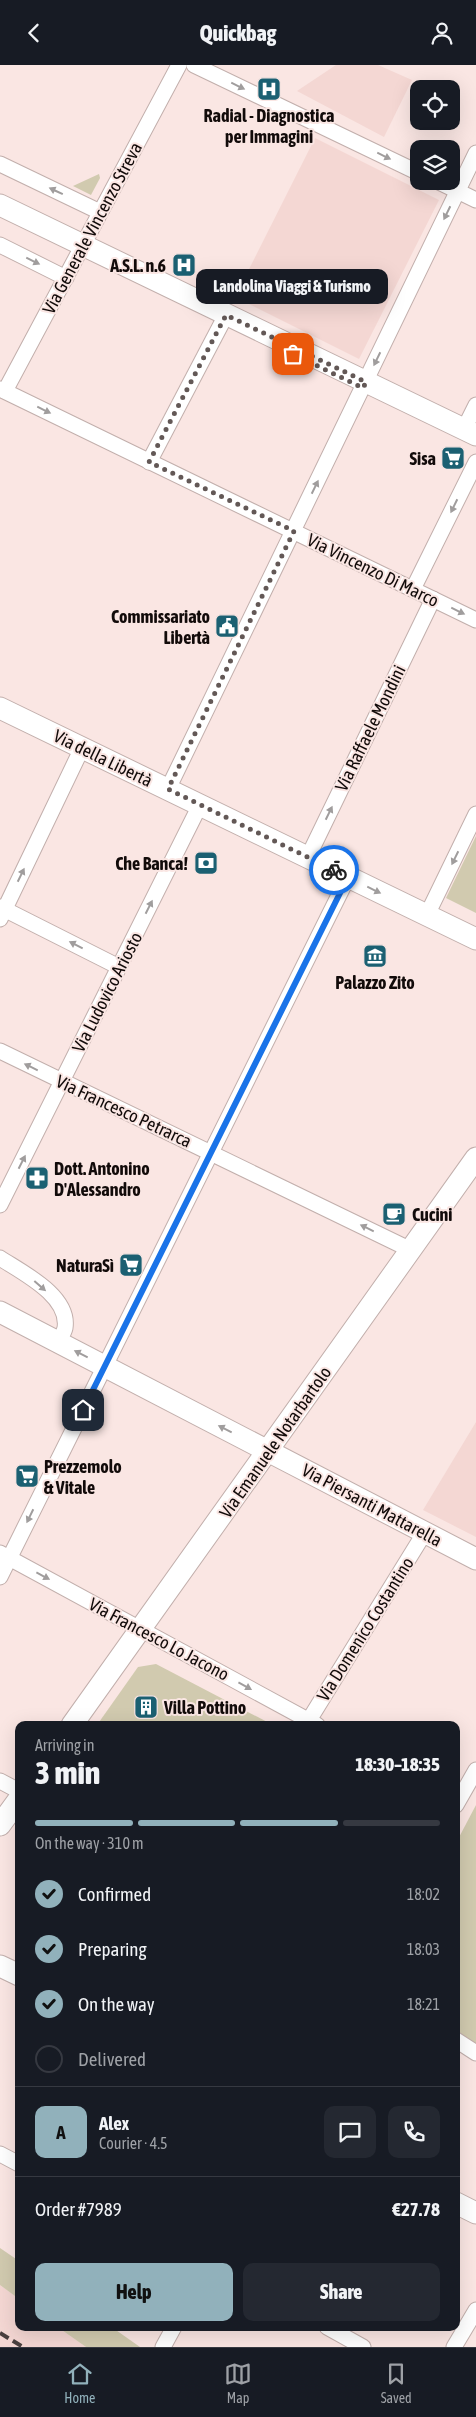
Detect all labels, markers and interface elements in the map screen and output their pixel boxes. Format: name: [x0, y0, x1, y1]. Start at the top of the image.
icon: back: [20, 19, 48, 47]
icon: person: [428, 19, 456, 47]
text: Quickbag: [200, 20, 276, 46]
hospital icon: Radial - Diagnostica per Immagini: [256, 76, 282, 102]
map controls: [410, 80, 460, 190]
button: locate: [410, 80, 460, 130]
one-way arrow: [231, 82, 245, 90]
place label: Radial - Diagnostica per Immagini: [204, 105, 334, 147]
street label: Via Generale Vincenzo Streva: [38, 139, 146, 317]
button: layers: [410, 140, 460, 190]
one-way arrow: [377, 153, 391, 161]
one-way arrow: [49, 187, 63, 195]
one-way arrow: [443, 205, 451, 220]
hospital icon: A.S.L. n.6: [171, 252, 197, 278]
place label: A.S.L. n.6: [109, 255, 166, 276]
one-way arrow: [26, 257, 40, 265]
callout: Landolina Viaggi & Turismo: [197, 269, 389, 304]
text: Landolina Viaggi & Turismo: [213, 277, 371, 295]
pin: [272, 333, 314, 375]
icon: bag: [279, 340, 307, 368]
one-way arrow: [372, 352, 380, 366]
one-way arrow: [37, 406, 51, 414]
supermarket icon: Sisa: [440, 445, 466, 471]
place label: Sisa: [410, 448, 436, 469]
one-way arrow: [311, 480, 319, 494]
one-way arrow: [450, 499, 458, 513]
street label: Via Vincenzo Di Marco: [304, 529, 442, 611]
place label: Commissariato Libertà: [111, 606, 210, 648]
one-way arrow: [450, 607, 465, 615]
public building icon: Commissariato Libertà: [214, 613, 240, 639]
street label: Via Raffaele Mondini: [330, 662, 410, 794]
street label: Via della Libertà: [50, 725, 156, 791]
one-way arrow: [325, 806, 333, 821]
courier: [309, 845, 359, 895]
bank icon: Che Banca!: [193, 850, 219, 876]
one-way arrow: [451, 851, 459, 865]
place label: Che Banca!: [115, 853, 188, 874]
icon: bike: [320, 856, 348, 884]
one-way arrow: [17, 868, 25, 882]
one-way arrow: [367, 886, 381, 894]
one-way arrow: [145, 900, 153, 914]
street label: Via Ludovico Ariosto: [68, 928, 146, 1056]
one-way arrow: [68, 941, 83, 949]
museum icon: Palazzo Zito: [362, 943, 388, 969]
place label: Palazzo Zito: [335, 972, 415, 993]
one-way arrow: [24, 1062, 39, 1071]
street label: Via Francesco Petrarca: [53, 1070, 195, 1152]
one-way arrow: [18, 1154, 26, 1169]
place label: Dott. Antonino D'Alessandro: [54, 1158, 150, 1200]
pharmacy icon: Dott. Antonino D'Alessandro: [24, 1165, 50, 1191]
cafe icon: Cucini: [381, 1201, 407, 1227]
place label: Cucini: [412, 1204, 452, 1225]
one-way arrow: [360, 1224, 374, 1232]
supermarket icon: NaturaSì: [118, 1252, 144, 1278]
place label: NaturaSì: [56, 1255, 114, 1276]
one-way arrow: [34, 1280, 47, 1291]
one-way arrow: [74, 1350, 88, 1358]
street label: Via Emanuele Notarbartolo: [215, 1362, 335, 1522]
pin: [62, 1389, 104, 1431]
icon: home: [69, 1396, 97, 1424]
one-way arrow: [218, 1425, 233, 1433]
place label: Prezzemolo & Vitale: [44, 1456, 122, 1498]
street label: Via Piersanti Mattarella: [298, 1459, 446, 1551]
supermarket icon: Prezzemolo & Vitale: [14, 1463, 40, 1489]
one-way arrow: [26, 1509, 34, 1523]
street label: Via Domenico Costantino: [312, 1553, 418, 1705]
one-way arrow: [36, 1572, 50, 1580]
street label: Via Francesco Lo Jacono: [85, 1593, 233, 1685]
one-way arrow: [239, 1681, 252, 1690]
building icon: Villa Pottino: [133, 1694, 159, 1720]
place label: Villa Pottino: [163, 1697, 246, 1718]
text: Arriving in: [35, 1736, 95, 1754]
text: 18:30–18:35: [355, 1753, 440, 1775]
text: 3 min: [35, 1754, 100, 1791]
text: On the way · 310 m: [35, 1834, 144, 1852]
icon: check: [35, 1880, 63, 1908]
text: Confirmed: [78, 1883, 151, 1905]
text: 18:02: [407, 1885, 440, 1903]
icon: check: [35, 1935, 63, 1963]
text: Preparing: [78, 1938, 147, 1960]
text: 18:03: [407, 1940, 440, 1958]
icon: check: [35, 1990, 63, 2018]
text: On the way: [78, 1993, 155, 2015]
text: 18:21: [407, 1995, 440, 2013]
text: Delivered: [78, 2048, 146, 2070]
button: chat: [324, 2106, 376, 2158]
button: phone: [388, 2106, 440, 2158]
text: Alex: [99, 2112, 129, 2134]
text: A: [56, 2121, 66, 2143]
text: Courier · 4.5: [99, 2134, 168, 2152]
text: Order #7989: [35, 2198, 122, 2220]
text: €27.78: [392, 2198, 440, 2220]
button: Help: [35, 2263, 233, 2321]
button: Share: [243, 2263, 440, 2321]
tab: Home: [64, 2360, 95, 2406]
tab: Map: [224, 2360, 252, 2406]
tab: Saved: [381, 2360, 412, 2406]

